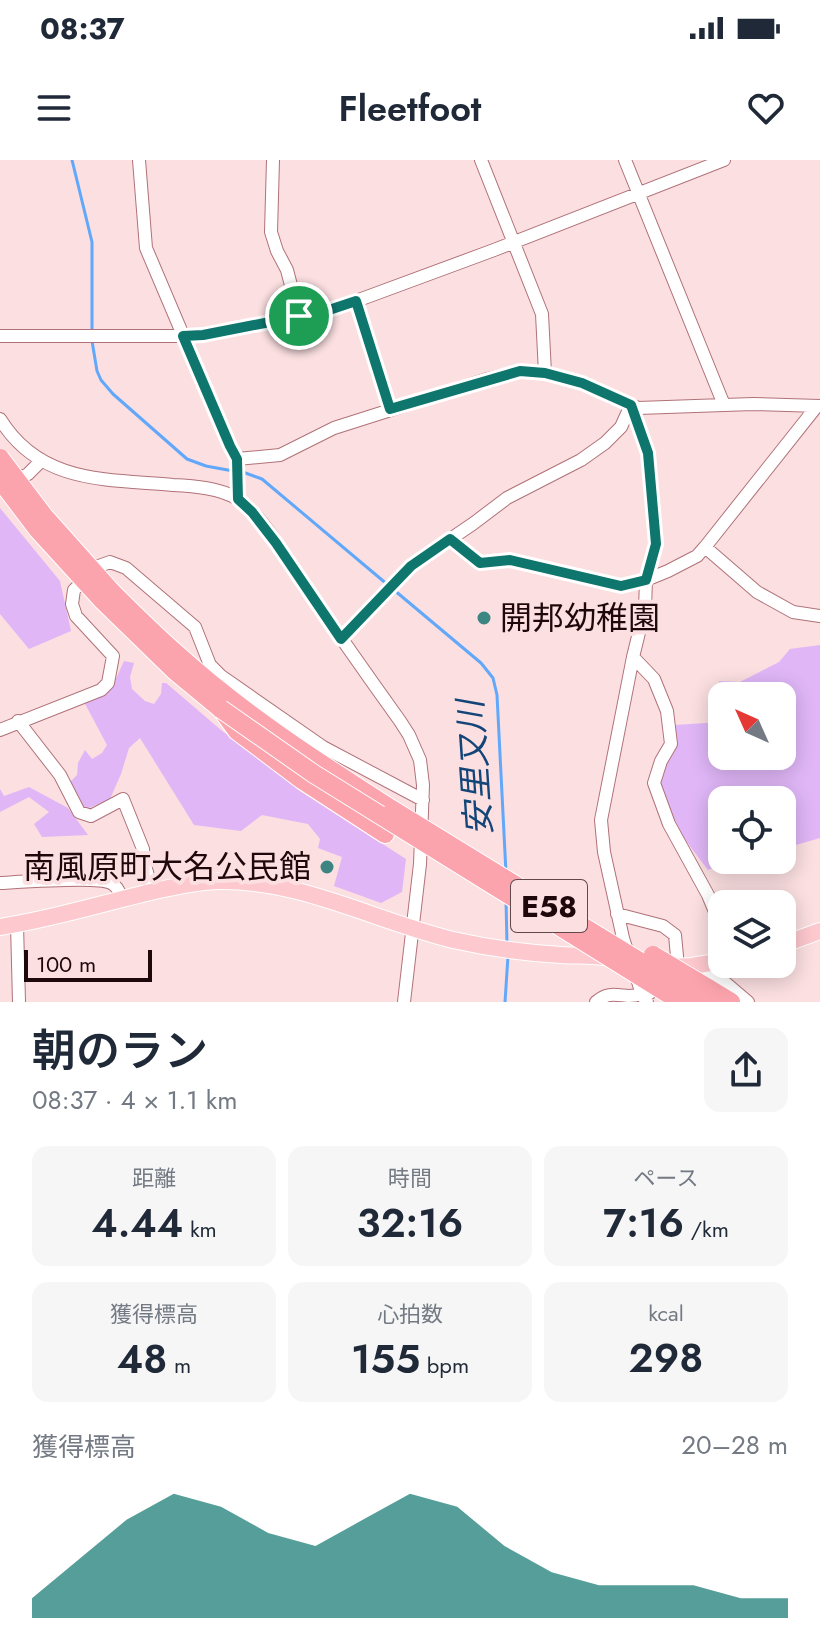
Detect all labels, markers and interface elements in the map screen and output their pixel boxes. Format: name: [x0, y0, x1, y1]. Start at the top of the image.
text: 08:37: [40, 7, 125, 50]
text: Fleetfoot: [339, 82, 481, 134]
icon: menu: [32, 86, 76, 130]
icon: heart: [744, 86, 788, 130]
pin: [265, 282, 333, 350]
icon: arrive: [277, 294, 321, 338]
place label: 開邦幼稚園: [500, 595, 660, 641]
marker: 開邦幼稚園: [475, 609, 493, 627]
north arrow: [708, 682, 796, 770]
map controls: [708, 682, 796, 978]
water label: 安里又川: [446, 695, 504, 838]
button: locate: [708, 786, 796, 874]
place label: 南風原町大名公民館: [23, 844, 311, 890]
marker: 南風原町大名公民館: [318, 858, 336, 876]
road number: E58: [511, 880, 587, 932]
button: layers: [708, 890, 796, 978]
scale bar: [24, 946, 152, 982]
text: 100 m: [36, 948, 96, 980]
text: 朝のラン: [32, 1019, 208, 1083]
button: share: [704, 1028, 788, 1112]
text: 08:37 · 4 × 1.1 km: [32, 1081, 237, 1119]
text: 距離: [132, 1162, 176, 1194]
text: 時間: [388, 1162, 432, 1194]
text: ペース: [634, 1162, 698, 1194]
text: 4.44: [91, 1194, 183, 1252]
text: 32:16: [357, 1194, 463, 1252]
text: 7:16: [603, 1194, 684, 1252]
text: km: [183, 1213, 217, 1245]
text: /km: [684, 1213, 729, 1245]
text: kcal: [648, 1297, 684, 1329]
text: 獲得標高: [110, 1298, 198, 1330]
text: 心拍数: [377, 1298, 443, 1330]
text: 298: [629, 1329, 703, 1387]
text: 48: [117, 1330, 167, 1388]
text: 155: [351, 1330, 420, 1388]
text: m: [167, 1349, 191, 1381]
text: bpm: [420, 1349, 469, 1381]
text: 20–28 m: [681, 1426, 788, 1464]
text: 獲得標高: [32, 1428, 136, 1466]

